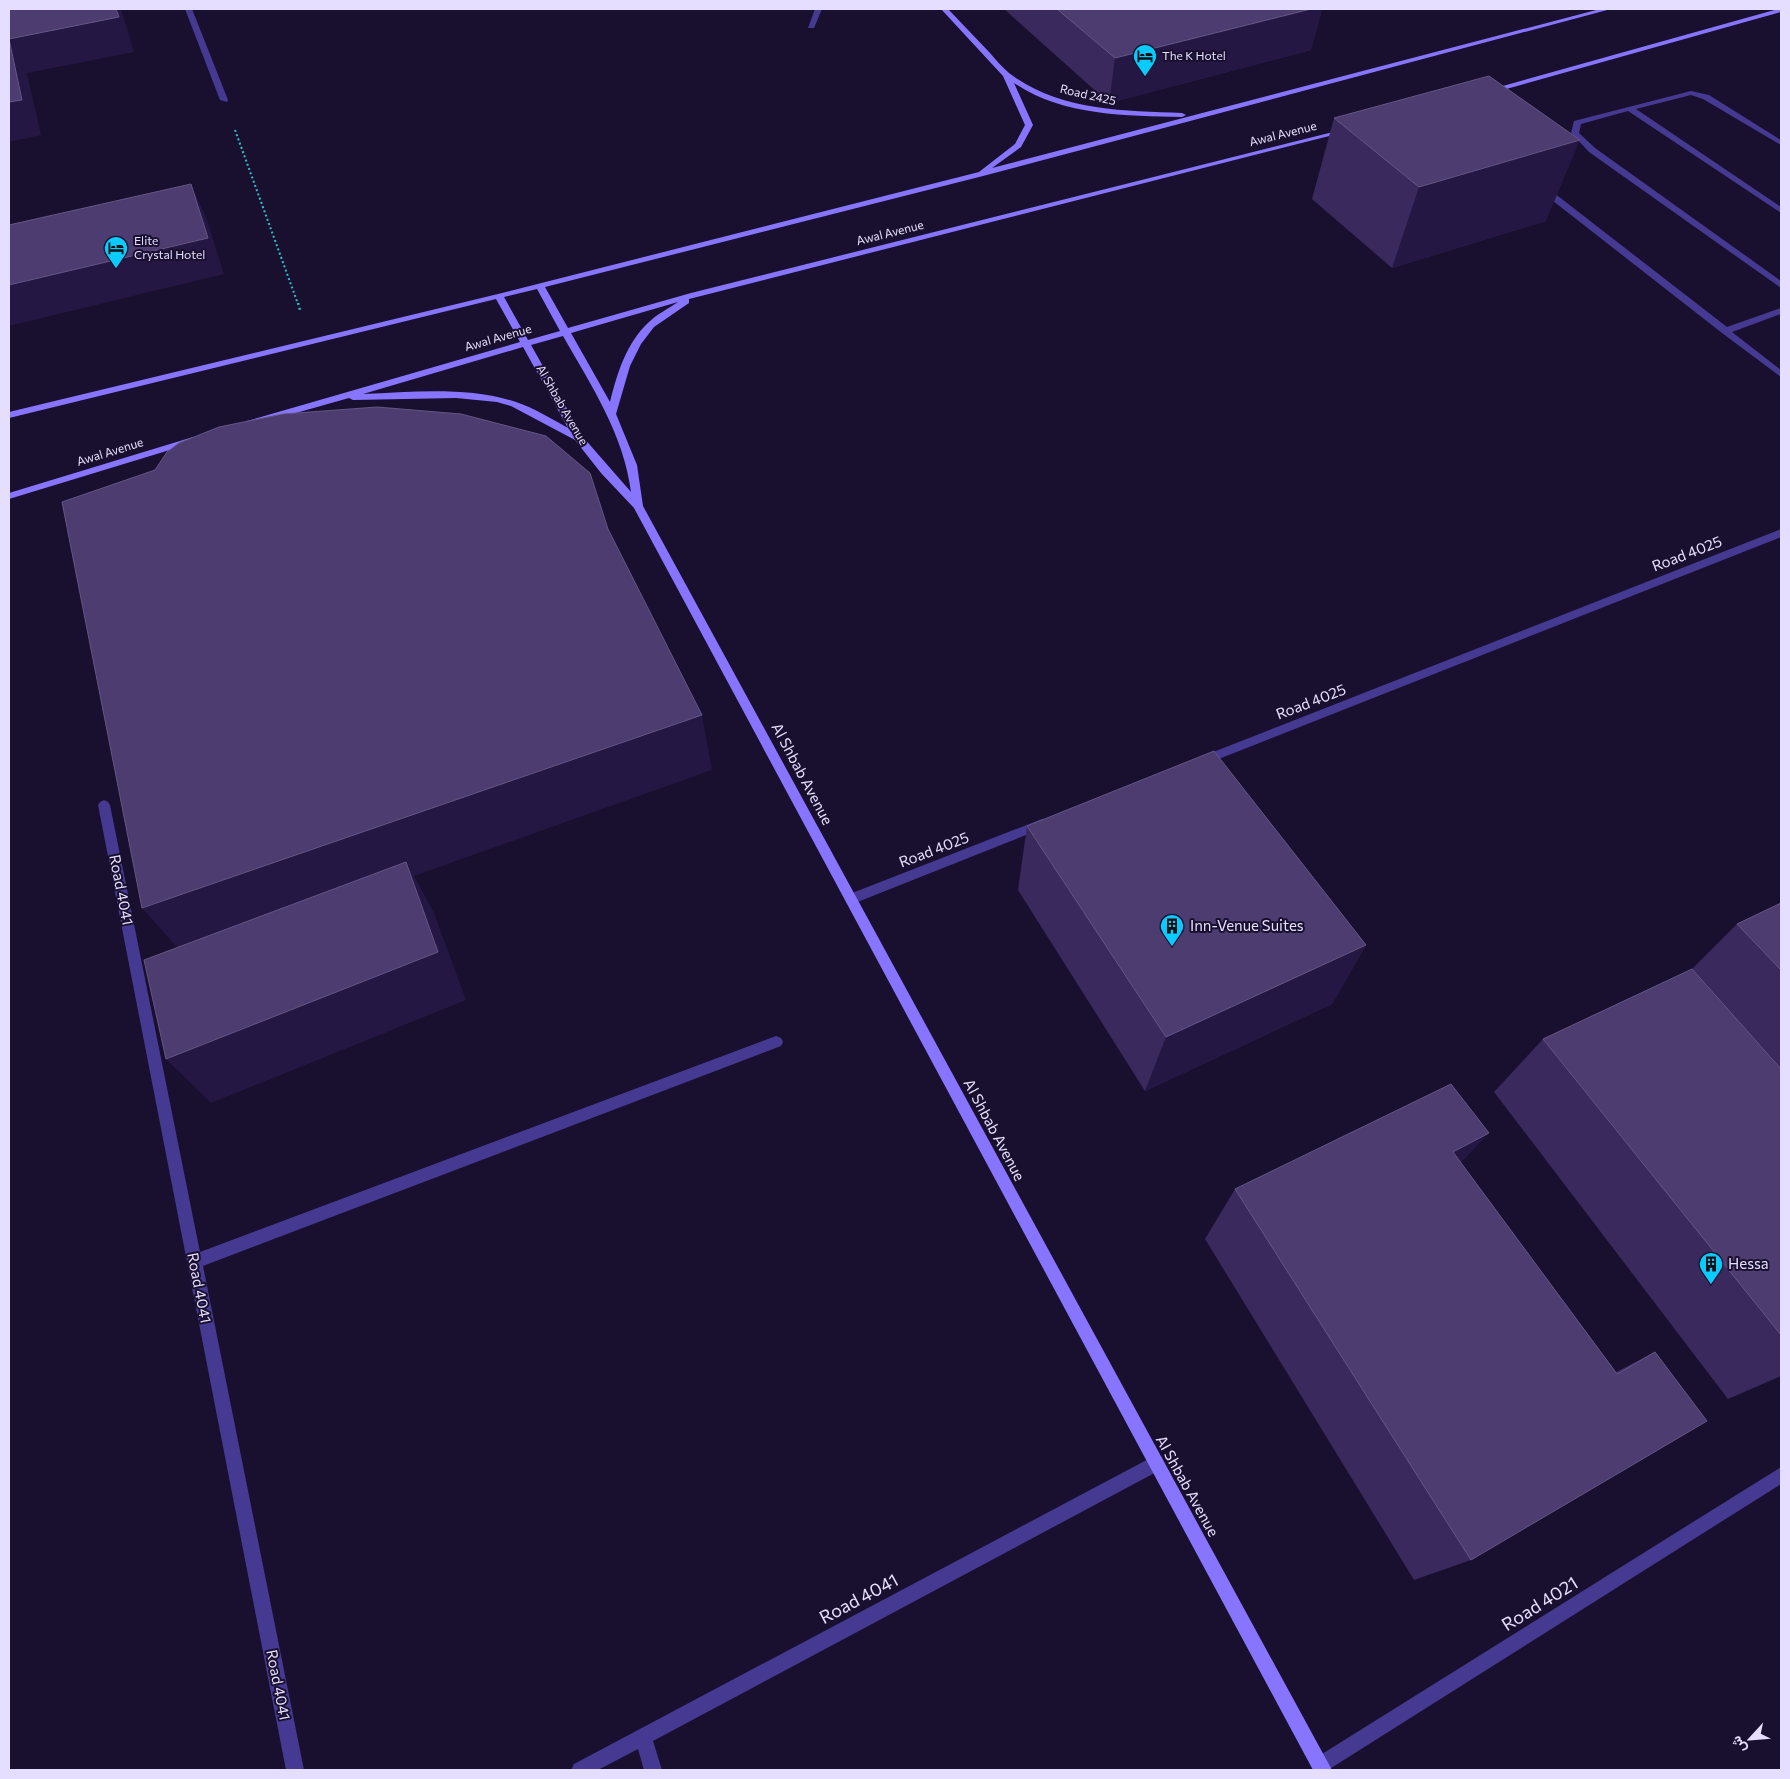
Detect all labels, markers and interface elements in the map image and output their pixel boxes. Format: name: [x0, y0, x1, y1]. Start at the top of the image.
hotel icon: The K Hotel: [1132, 43, 1158, 77]
place label: The K Hotel: [1162, 48, 1226, 62]
street label: Road 2425: [1059, 81, 1118, 107]
street label: Awal Avenue: [1248, 118, 1318, 148]
street label: Awal Avenue: [855, 217, 925, 247]
place label: Elite Crystal Hotel: [134, 233, 205, 261]
hotel icon: Elite Crystal Hotel: [103, 235, 129, 269]
street label: Awal Avenue: [463, 321, 533, 353]
street label: Al Shbab Avenue: [534, 362, 592, 447]
street label: Awal Avenue: [75, 434, 145, 468]
street label: Road 4025: [1649, 531, 1724, 575]
street label: Road 4025: [1273, 679, 1348, 723]
street label: Al Shbab Avenue: [768, 719, 837, 828]
street label: Road 4025: [896, 827, 971, 871]
street label: Road 4041: [106, 853, 138, 927]
building icon: Inn-Venue Suites: [1159, 913, 1185, 947]
place label: Inn-Venue Suites: [1190, 916, 1304, 934]
street label: Al Shbab Avenue: [960, 1075, 1029, 1184]
street label: Road 4041: [184, 1251, 216, 1325]
building icon: Hessa: [1698, 1251, 1724, 1285]
place label: Hessa: [1728, 1254, 1769, 1272]
street label: Al Shbab Avenue: [1153, 1432, 1223, 1539]
street label: Road 4041: [815, 1568, 902, 1628]
street label: Road 4021: [1497, 1571, 1582, 1635]
street label: Road 4041: [263, 1648, 295, 1722]
north arrow: [1725, 1714, 1775, 1764]
text: ش: [1726, 1733, 1750, 1756]

